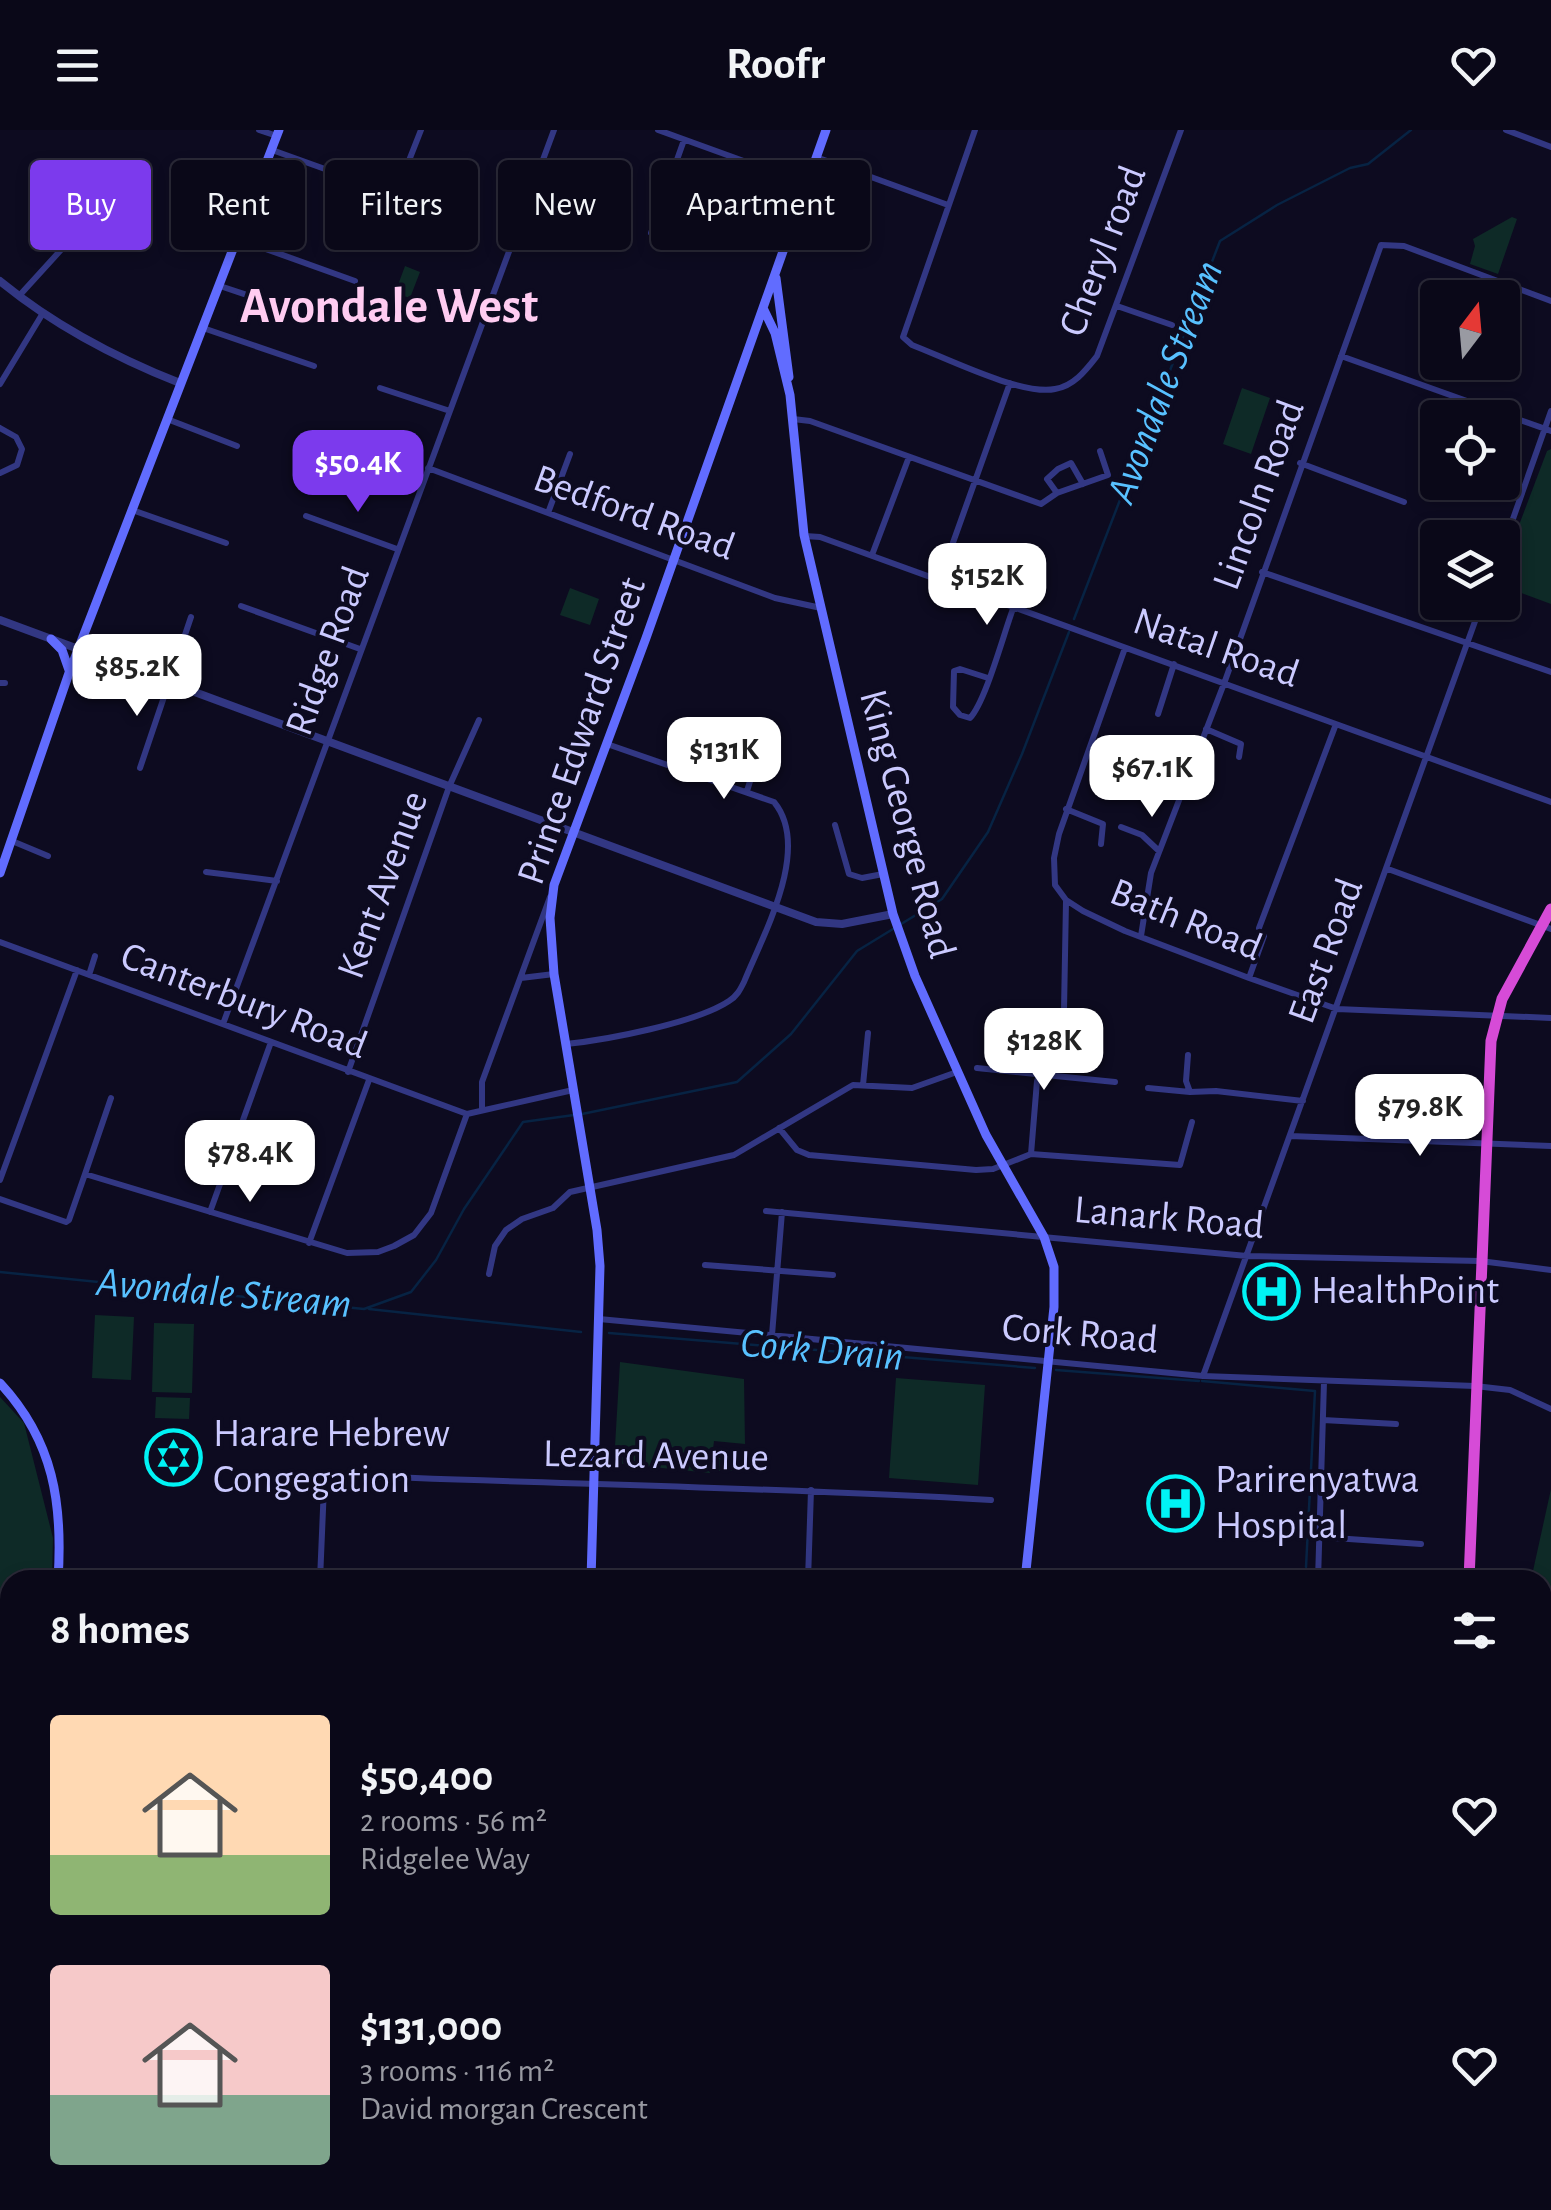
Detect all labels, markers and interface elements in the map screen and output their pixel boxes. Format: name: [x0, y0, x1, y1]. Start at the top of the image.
icon: menu: [50, 38, 105, 93]
icon: heart: [1446, 38, 1501, 93]
text: Roofr: [726, 42, 825, 87]
chip: Buy: [30, 160, 151, 250]
chip: Rent: [171, 160, 305, 250]
chip: Filters: [325, 160, 478, 250]
chip: New: [498, 160, 631, 250]
chip: Apartment: [651, 160, 870, 250]
street label: Cheryl road: [1052, 160, 1154, 342]
water label: Avondale Stream: [1099, 255, 1230, 510]
north arrow: [1420, 280, 1520, 380]
map controls: [1420, 280, 1520, 620]
district label: Avondale West: [240, 282, 538, 332]
street label: Lincoln Road: [1206, 395, 1312, 595]
button: locate: [1420, 400, 1520, 500]
pin: $50.4K: [277, 430, 439, 515]
text: $50.4K: [314, 446, 402, 478]
street label: Bedford Road: [528, 458, 740, 568]
button: layers: [1420, 520, 1520, 620]
pin: $152K: [917, 543, 1057, 628]
text: $152K: [950, 559, 1024, 591]
street label: Ridge Road: [279, 561, 377, 741]
street label: Prince Edward Street: [511, 572, 653, 890]
street label: Natal Road: [1128, 601, 1304, 695]
pin: $85.2K: [56, 634, 218, 719]
text: $85.2K: [94, 650, 180, 682]
street label: King George Road: [852, 685, 962, 963]
pin: $131K: [654, 717, 794, 802]
text: $131K: [689, 733, 759, 765]
pin: $67.1K: [1071, 735, 1233, 820]
text: $67.1K: [1111, 751, 1193, 783]
street label: Kent Avenue: [331, 786, 435, 984]
street label: Bath Road: [1104, 872, 1268, 968]
street label: East Road: [1281, 873, 1371, 1029]
street label: Canterbury Road: [115, 936, 373, 1066]
pin: $128K: [974, 1008, 1114, 1093]
text: $128K: [1006, 1024, 1082, 1056]
pin: $79.8K: [1339, 1074, 1501, 1159]
text: $79.8K: [1377, 1090, 1463, 1122]
pin: $78.4K: [169, 1120, 331, 1205]
text: $78.4K: [207, 1136, 293, 1168]
street label: Lanark Road: [1072, 1190, 1266, 1246]
water label: Avondale Stream: [94, 1261, 353, 1325]
hospital icon: HealthPoint: [1242, 1261, 1302, 1321]
place label: HealthPoint: [1311, 1271, 1499, 1311]
street label: Cork Road: [1000, 1307, 1160, 1361]
water label: Cork Drain: [739, 1322, 905, 1378]
place label: Harare Hebrew Congegation: [213, 1414, 450, 1500]
synagogue icon: Harare Hebrew Congegation: [144, 1427, 204, 1487]
street label: Lezard Avenue: [543, 1434, 769, 1478]
place label: Parirenyatwa Hospital: [1215, 1460, 1419, 1546]
hospital icon: Parirenyatwa Hospital: [1146, 1473, 1206, 1533]
icon: filters: [1447, 1603, 1502, 1658]
text: 8 homes: [50, 1609, 190, 1651]
icon: home: [130, 1755, 250, 1875]
text: $50,400: [360, 1756, 493, 1798]
icon: heart: [1447, 1788, 1502, 1843]
text: 2 rooms · 56 m²: [360, 1805, 547, 1837]
text: Ridgelee Way: [360, 1843, 530, 1875]
icon: home: [130, 2005, 250, 2125]
text: $131,000: [360, 2006, 503, 2048]
icon: heart: [1447, 2038, 1502, 2093]
text: 3 rooms · 116 m²: [360, 2055, 554, 2087]
text: David morgan Crescent: [360, 2093, 648, 2125]

